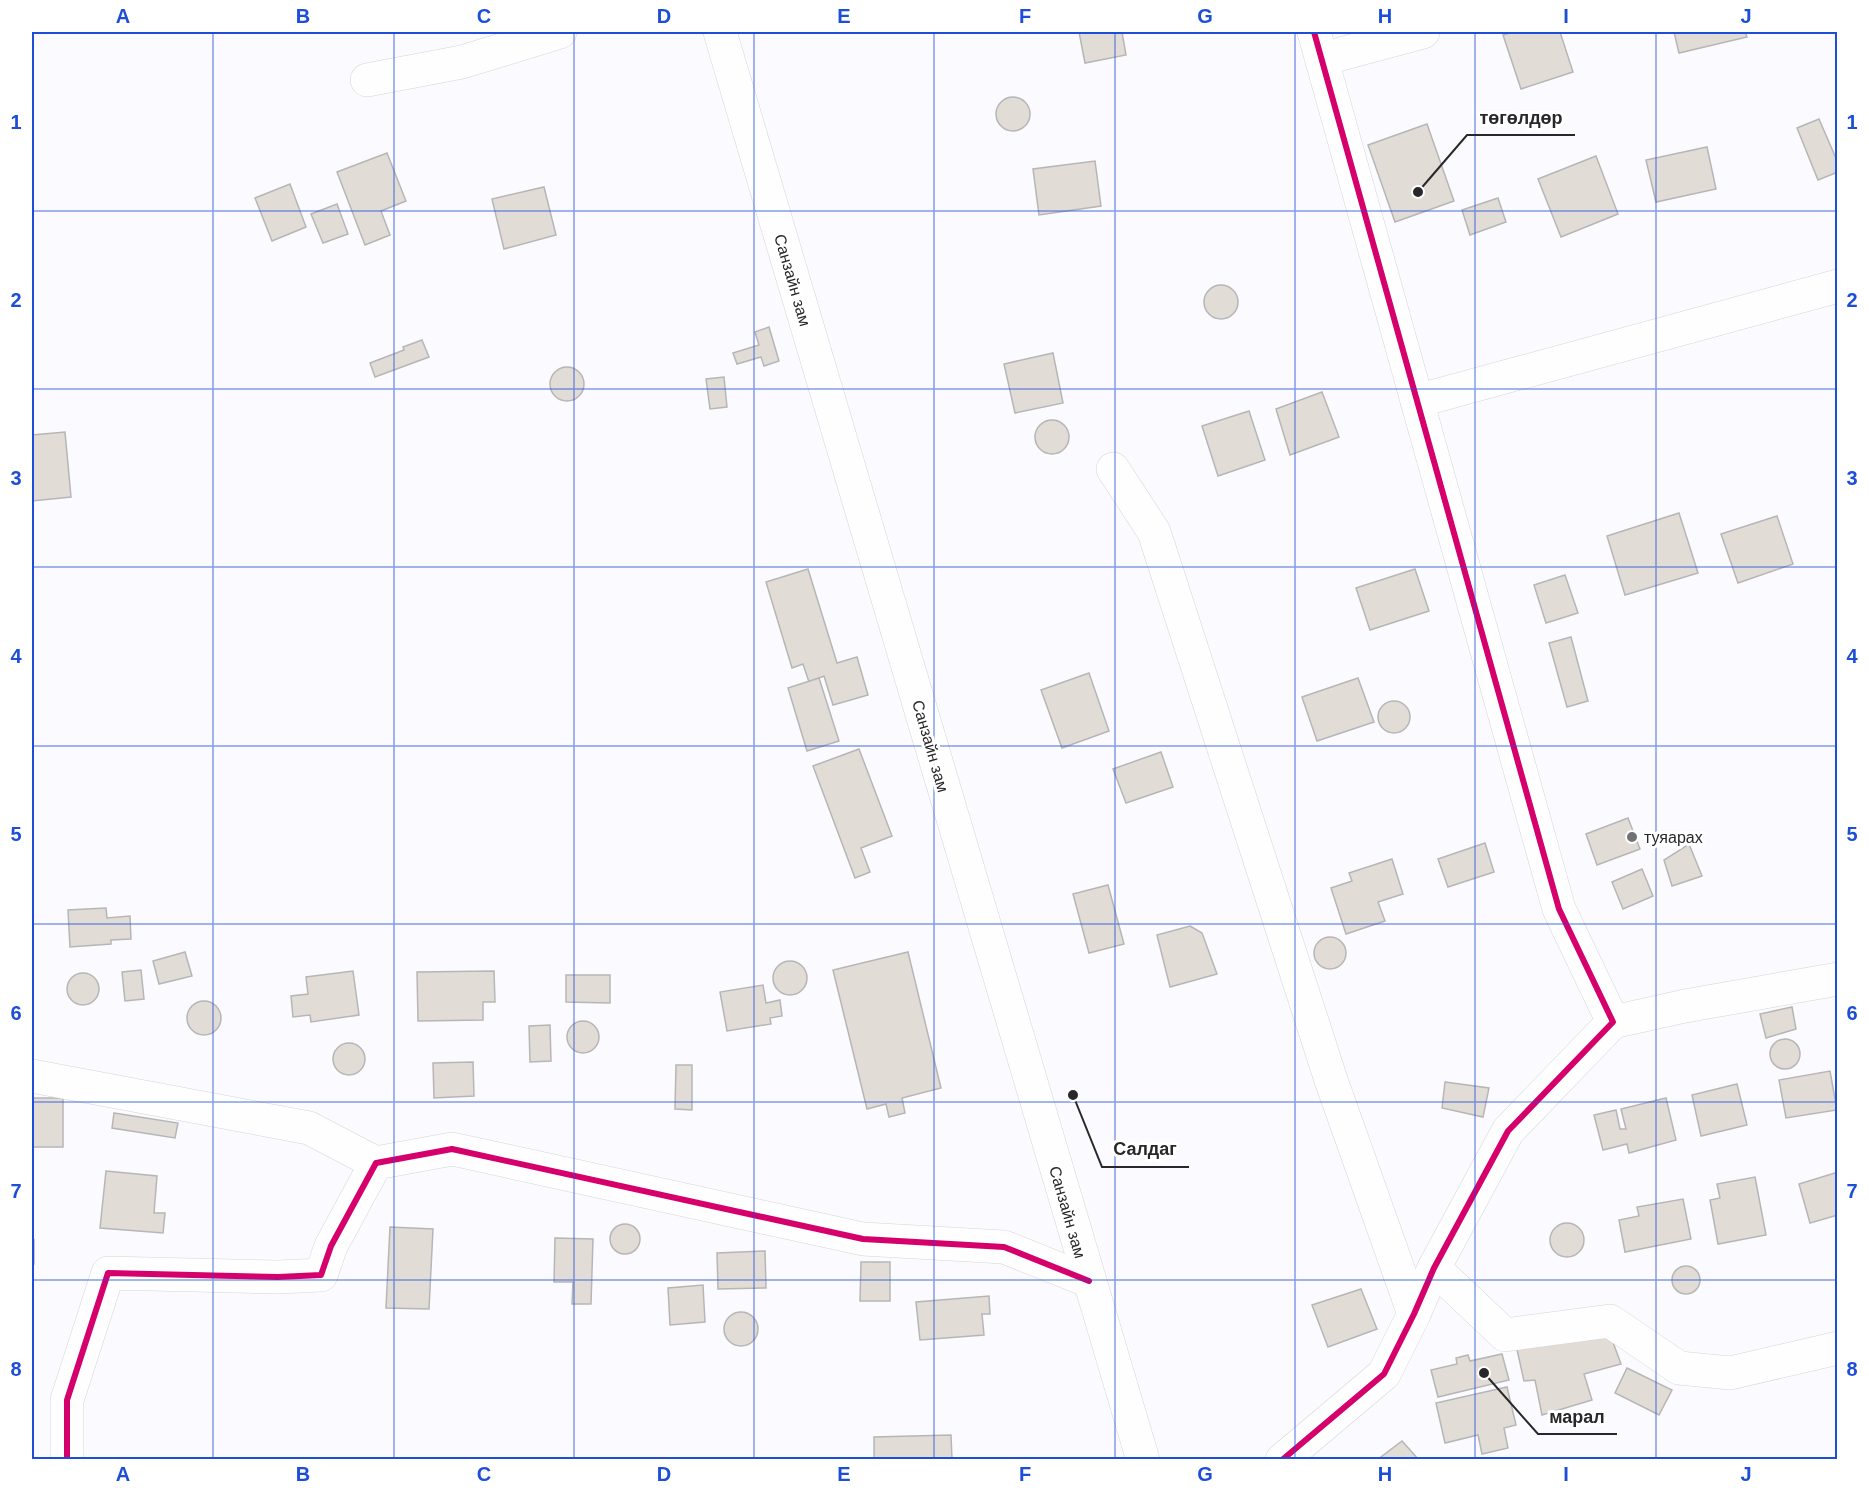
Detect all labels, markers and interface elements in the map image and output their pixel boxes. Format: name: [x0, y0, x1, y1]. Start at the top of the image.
text: A: [116, 5, 130, 27]
text: B: [296, 5, 310, 27]
text: C: [477, 5, 491, 27]
text: D: [657, 5, 671, 27]
text: E: [837, 5, 851, 27]
text: F: [1019, 5, 1031, 27]
text: G: [1197, 5, 1213, 27]
text: H: [1378, 5, 1392, 27]
text: I: [1563, 5, 1569, 27]
text: J: [1740, 5, 1752, 27]
callout: төгөлдөр: [1467, 99, 1575, 135]
text: төгөлдөр: [1479, 108, 1563, 128]
text: 1: [10, 111, 22, 133]
text: 1: [1846, 111, 1858, 133]
street label: Санзайн зам: [771, 232, 814, 328]
text: 2: [10, 289, 22, 311]
text: 2: [1846, 289, 1858, 311]
text: 3: [10, 467, 22, 489]
text: 3: [1846, 467, 1858, 489]
text: 4: [10, 645, 22, 667]
text: 4: [1846, 645, 1858, 667]
street label: Санзайн зам: [909, 698, 952, 794]
text: 5: [10, 823, 22, 845]
text: 5: [1846, 823, 1858, 845]
place label: туяарах: [1644, 829, 1703, 846]
marker: туяарах: [1625, 830, 1639, 844]
text: 6: [10, 1002, 22, 1024]
text: 6: [1846, 1002, 1858, 1024]
callout: Салдаг: [1102, 1131, 1189, 1167]
text: Салдаг: [1113, 1139, 1177, 1159]
street label: Санзайн зам: [1046, 1164, 1089, 1260]
text: 7: [10, 1180, 22, 1202]
text: 7: [1846, 1180, 1858, 1202]
text: 8: [10, 1358, 22, 1380]
text: 8: [1846, 1358, 1858, 1380]
callout: марал: [1538, 1398, 1617, 1434]
text: марал: [1549, 1407, 1605, 1427]
text: A: [116, 1463, 130, 1485]
text: B: [296, 1463, 310, 1485]
text: C: [477, 1463, 491, 1485]
text: D: [657, 1463, 671, 1485]
text: E: [837, 1463, 851, 1485]
text: F: [1019, 1463, 1031, 1485]
text: G: [1197, 1463, 1213, 1485]
text: H: [1378, 1463, 1392, 1485]
text: I: [1563, 1463, 1569, 1485]
text: J: [1740, 1463, 1752, 1485]

